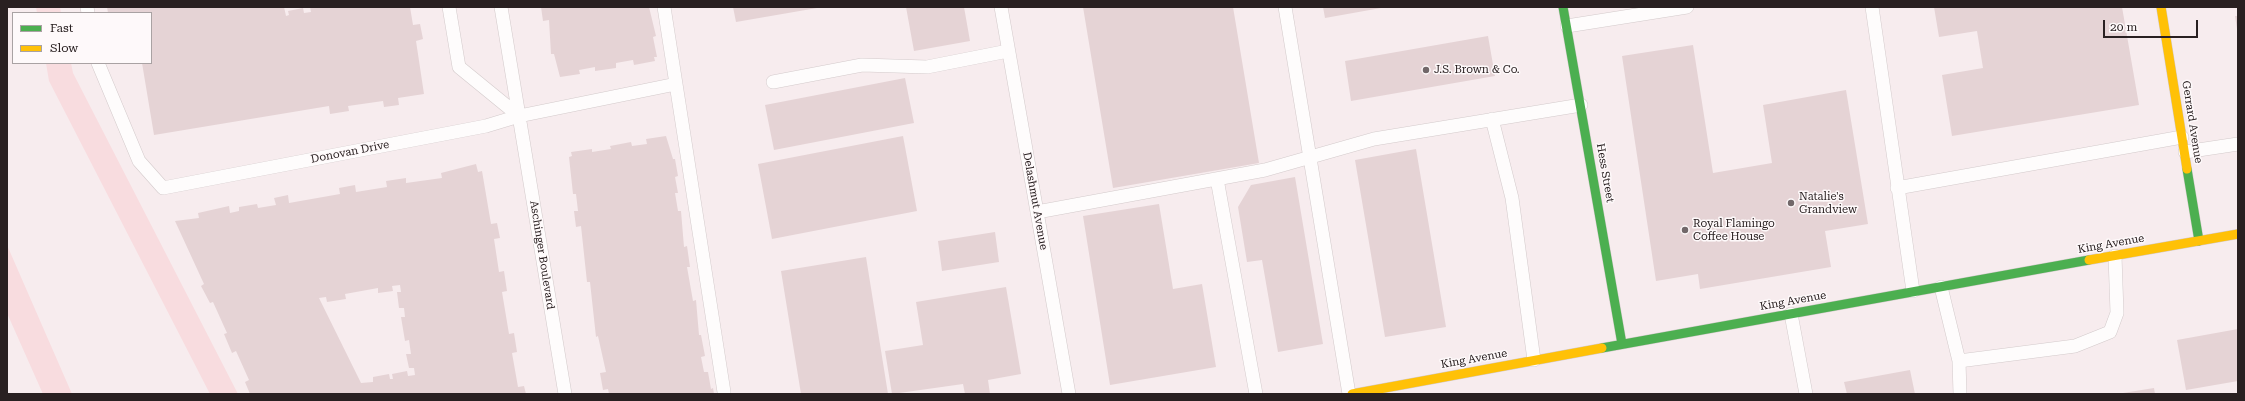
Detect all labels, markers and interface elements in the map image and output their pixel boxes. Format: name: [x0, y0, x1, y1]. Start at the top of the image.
legend: [12, 12, 152, 64]
scale bar: [2105, 12, 2200, 38]
text: 20 m: [2110, 20, 2137, 34]
text: Fast: [50, 21, 73, 35]
text: Slow: [50, 41, 78, 55]
place label: J.S. Brown & Co.: [1434, 63, 1520, 77]
marker: J.S. Brown & Co.: [1421, 65, 1431, 75]
street label: Gerrard Avenue: [2179, 80, 2205, 164]
street label: Donovan Drive: [310, 138, 390, 166]
street label: Hess Street: [1593, 142, 1617, 204]
street label: Delashmut Avenue: [1020, 151, 1050, 251]
place label: Natalie's Grandview: [1799, 190, 1857, 216]
marker: Natalie's Grandview: [1786, 198, 1796, 208]
street label: Aschinger Boulevard: [527, 200, 557, 310]
place label: Royal Flamingo Coffee House: [1693, 217, 1775, 243]
marker: Royal Flamingo Coffee House: [1680, 225, 1690, 235]
street label: King Avenue: [2077, 232, 2145, 256]
street label: King Avenue: [1759, 289, 1827, 313]
street label: King Avenue: [1440, 347, 1508, 371]

